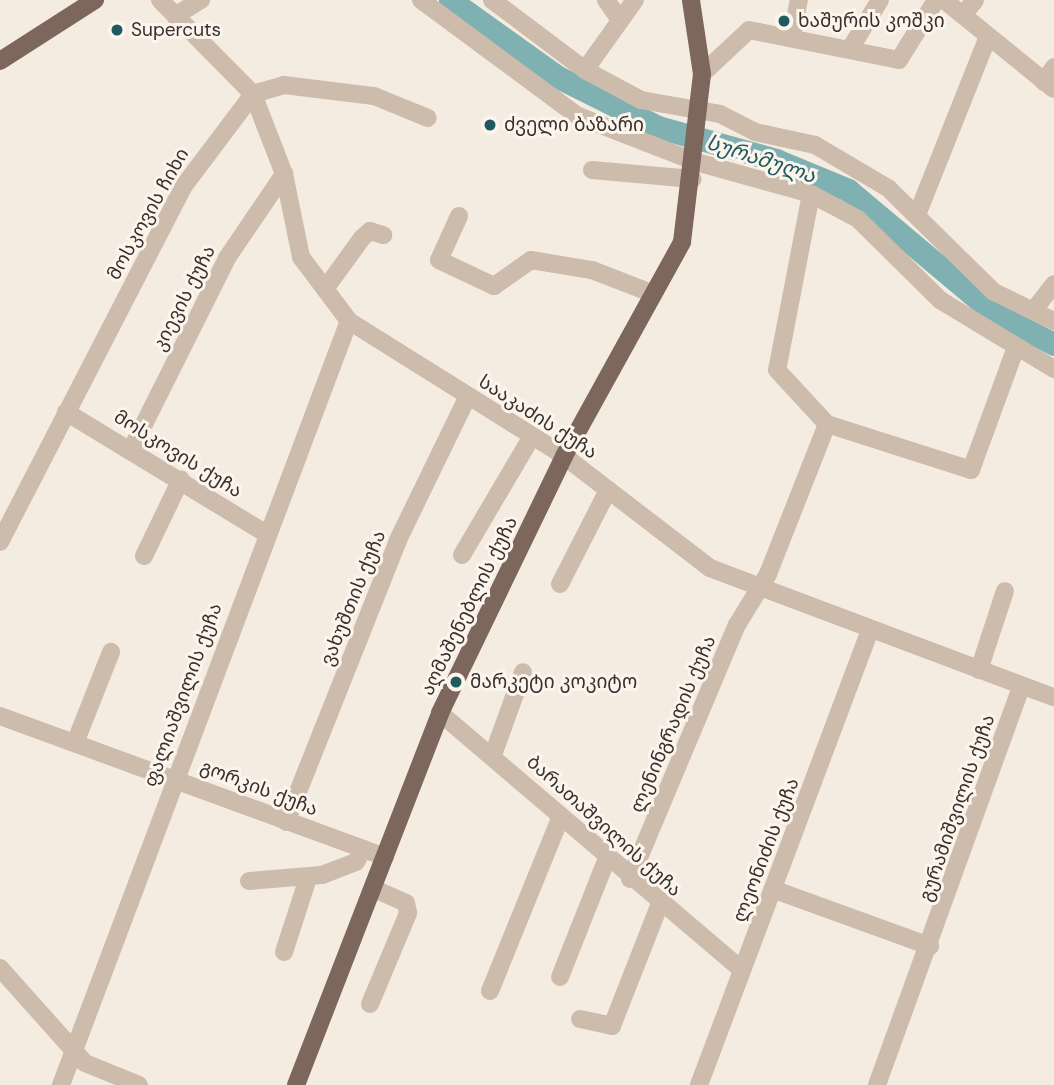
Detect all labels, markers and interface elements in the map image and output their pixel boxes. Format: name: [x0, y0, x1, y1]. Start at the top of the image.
place label: ხაშურის კოშკი: [798, 10, 945, 32]
marker: ხაშურის კოშკი: [776, 13, 792, 29]
place label: Supercuts: [131, 19, 221, 41]
marker: Supercuts: [109, 22, 125, 38]
place label: ძველი ბაზარი: [504, 114, 644, 136]
marker: ძველი ბაზარი: [482, 117, 498, 133]
water label: სურამულა: [703, 130, 819, 188]
street label: მოსკოვის ჩიხი: [102, 144, 194, 284]
street label: კიევის ქუჩა: [148, 241, 220, 355]
street label: სააკაძის ქუჩა: [474, 370, 602, 464]
street label: მოსკოვის ქუჩა: [110, 405, 246, 503]
street label: აღმაშენებლის ქუჩა: [416, 513, 522, 699]
street label: ვახუშთის ქუჩა: [315, 527, 391, 669]
street label: ფალიაშვილის ქუჩა: [139, 600, 227, 790]
street label: ლენინგრადის ქუჩა: [625, 632, 721, 816]
place label: მარკეტი კოკიტო: [470, 671, 637, 693]
marker: მარკეტი კოკიტო: [448, 674, 464, 690]
street label: გურამიშვილის ქუჩა: [914, 712, 1000, 904]
street label: ბარათაშვილის ქუჩა: [522, 751, 686, 901]
street label: გორკის ქუჩა: [197, 755, 321, 821]
street label: ლეონიძის ქუჩა: [728, 775, 804, 925]

